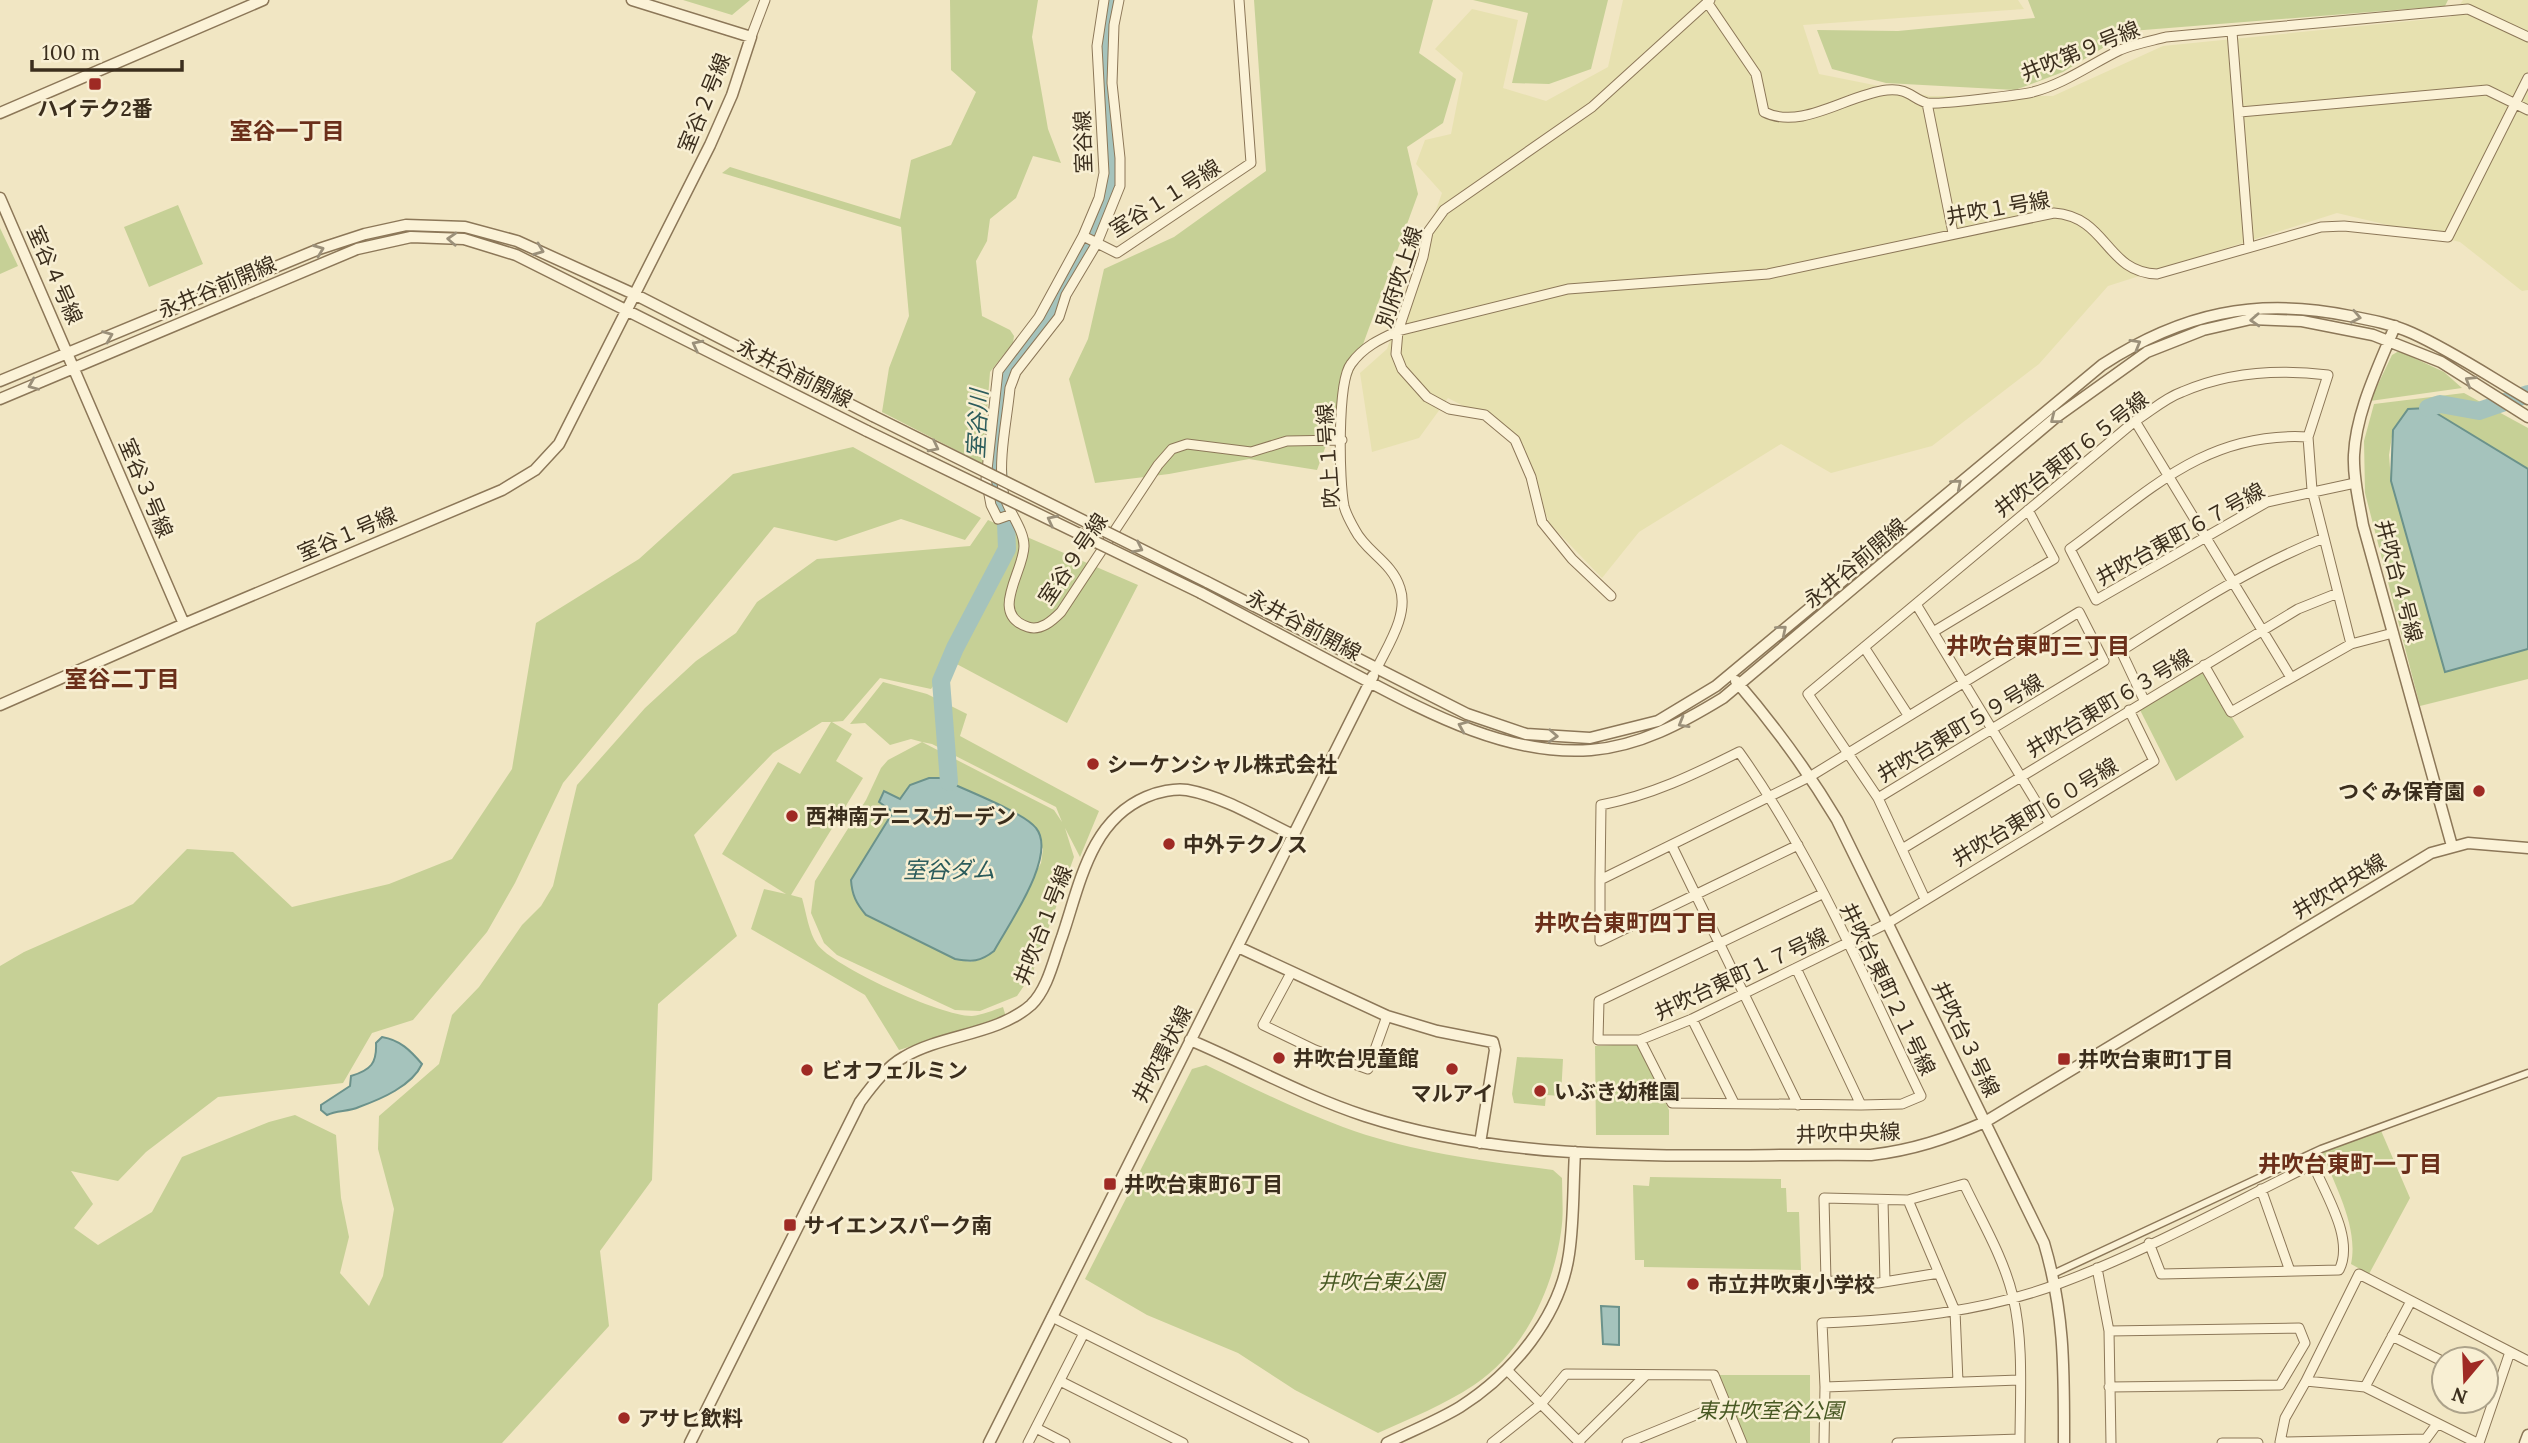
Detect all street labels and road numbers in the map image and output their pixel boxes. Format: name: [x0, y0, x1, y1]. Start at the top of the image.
street label: 井吹第９号線: [2017, 15, 2143, 87]
street label: 室谷２号線: [672, 49, 736, 157]
street label: 室谷線: [1068, 110, 1098, 174]
street label: 室谷１１号線: [1104, 153, 1226, 243]
street label: 井吹１号線: [1944, 186, 2052, 230]
street label: 室谷４号線: [21, 222, 89, 328]
street label: 別府吹上線: [1370, 223, 1428, 331]
street label: 永井谷前開線: [154, 250, 280, 324]
street label: 永井谷前開線: [733, 332, 857, 414]
street label: 井吹台東町６５号線: [1988, 385, 2154, 523]
street label: 吹上１号線: [1311, 403, 1345, 509]
street label: 室谷３号線: [113, 434, 179, 542]
street label: 井吹台東町６７号線: [2091, 476, 2269, 592]
street label: 室谷１号線: [293, 501, 401, 567]
street label: 室谷９号線: [1032, 508, 1114, 610]
street label: 永井谷前開線: [1798, 512, 1912, 614]
street label: 井吹台４号線: [2370, 517, 2428, 645]
street label: 永井谷前開線: [1242, 584, 1366, 666]
street label: 井吹台東町６３号線: [2021, 643, 2197, 763]
street label: 井吹台東町５９号線: [1872, 668, 2048, 788]
street label: 井吹台東町６０号線: [1947, 752, 2123, 872]
street label: 井吹中央線: [2287, 847, 2391, 925]
street label: 井吹台１号線: [1008, 861, 1078, 989]
street label: 井吹台東町２１号線: [1834, 898, 1942, 1080]
street label: 井吹台東町１７号線: [1650, 922, 1832, 1026]
street label: 井吹台３号線: [1926, 976, 2006, 1102]
street label: 井吹環状線: [1126, 1001, 1198, 1107]
street label: 井吹中央線: [1795, 1118, 1901, 1148]

